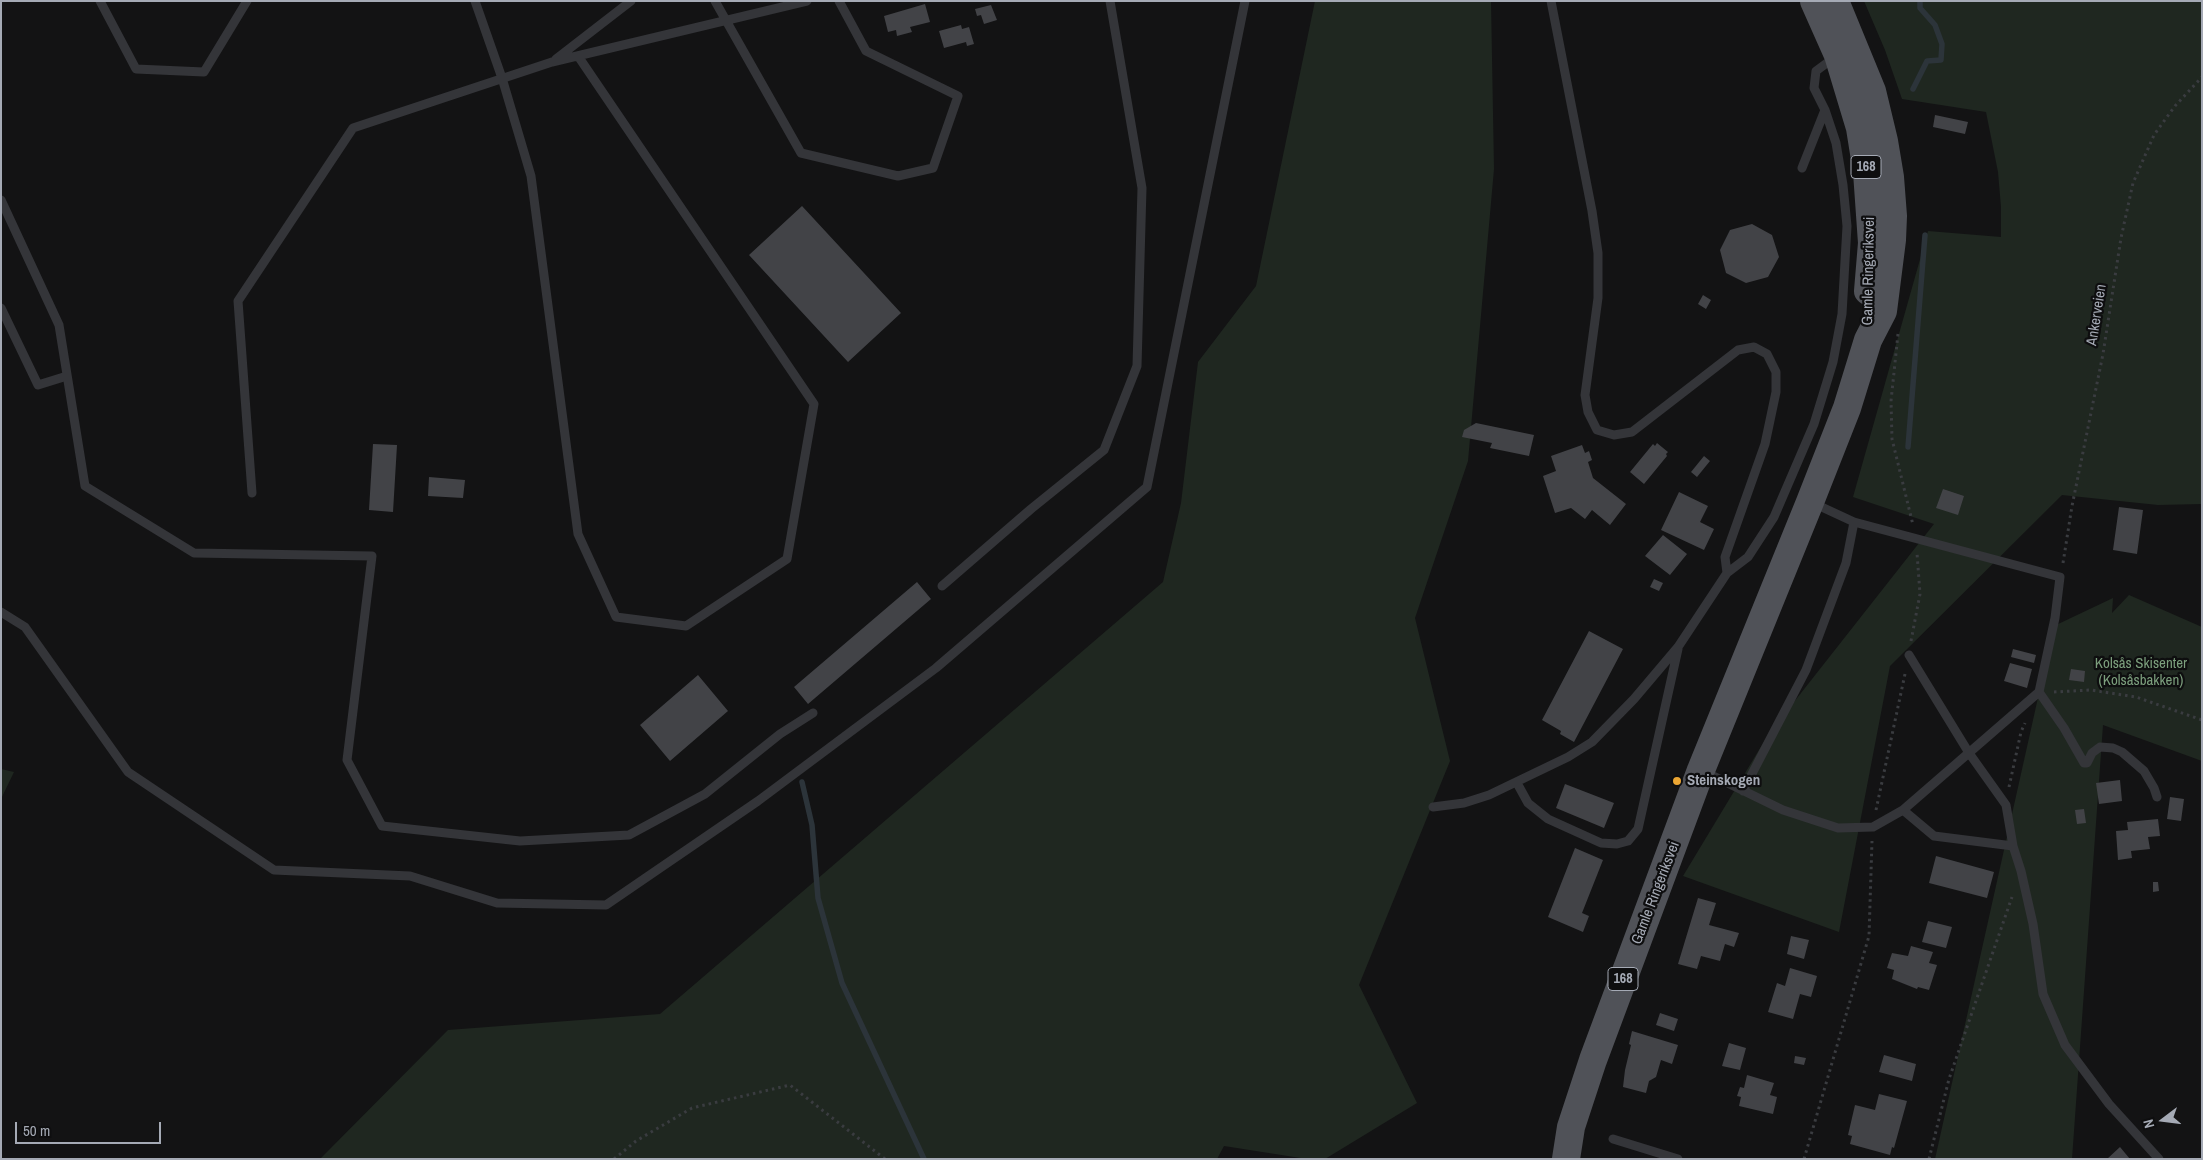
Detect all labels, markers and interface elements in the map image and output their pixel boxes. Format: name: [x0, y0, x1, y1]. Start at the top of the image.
road number: 168: [1851, 156, 1881, 178]
street label: Gamle Ringeriksvei: [1859, 217, 1879, 325]
street label: Ankerveien: [2083, 283, 2111, 347]
park label: Kolsås Skisenter (Kolsåsbakken): [2095, 655, 2187, 690]
place label: Steinskogen: [1687, 772, 1760, 790]
marker: Steinskogen: [1671, 775, 1683, 787]
street label: Gamle Ringeriksvei: [1628, 839, 1684, 947]
road number: 168: [1608, 968, 1638, 991]
north arrow: [2138, 1095, 2188, 1145]
scale bar: [18, 1112, 164, 1144]
text: N: [2139, 1118, 2158, 1130]
text: 50 m: [23, 1120, 50, 1141]

